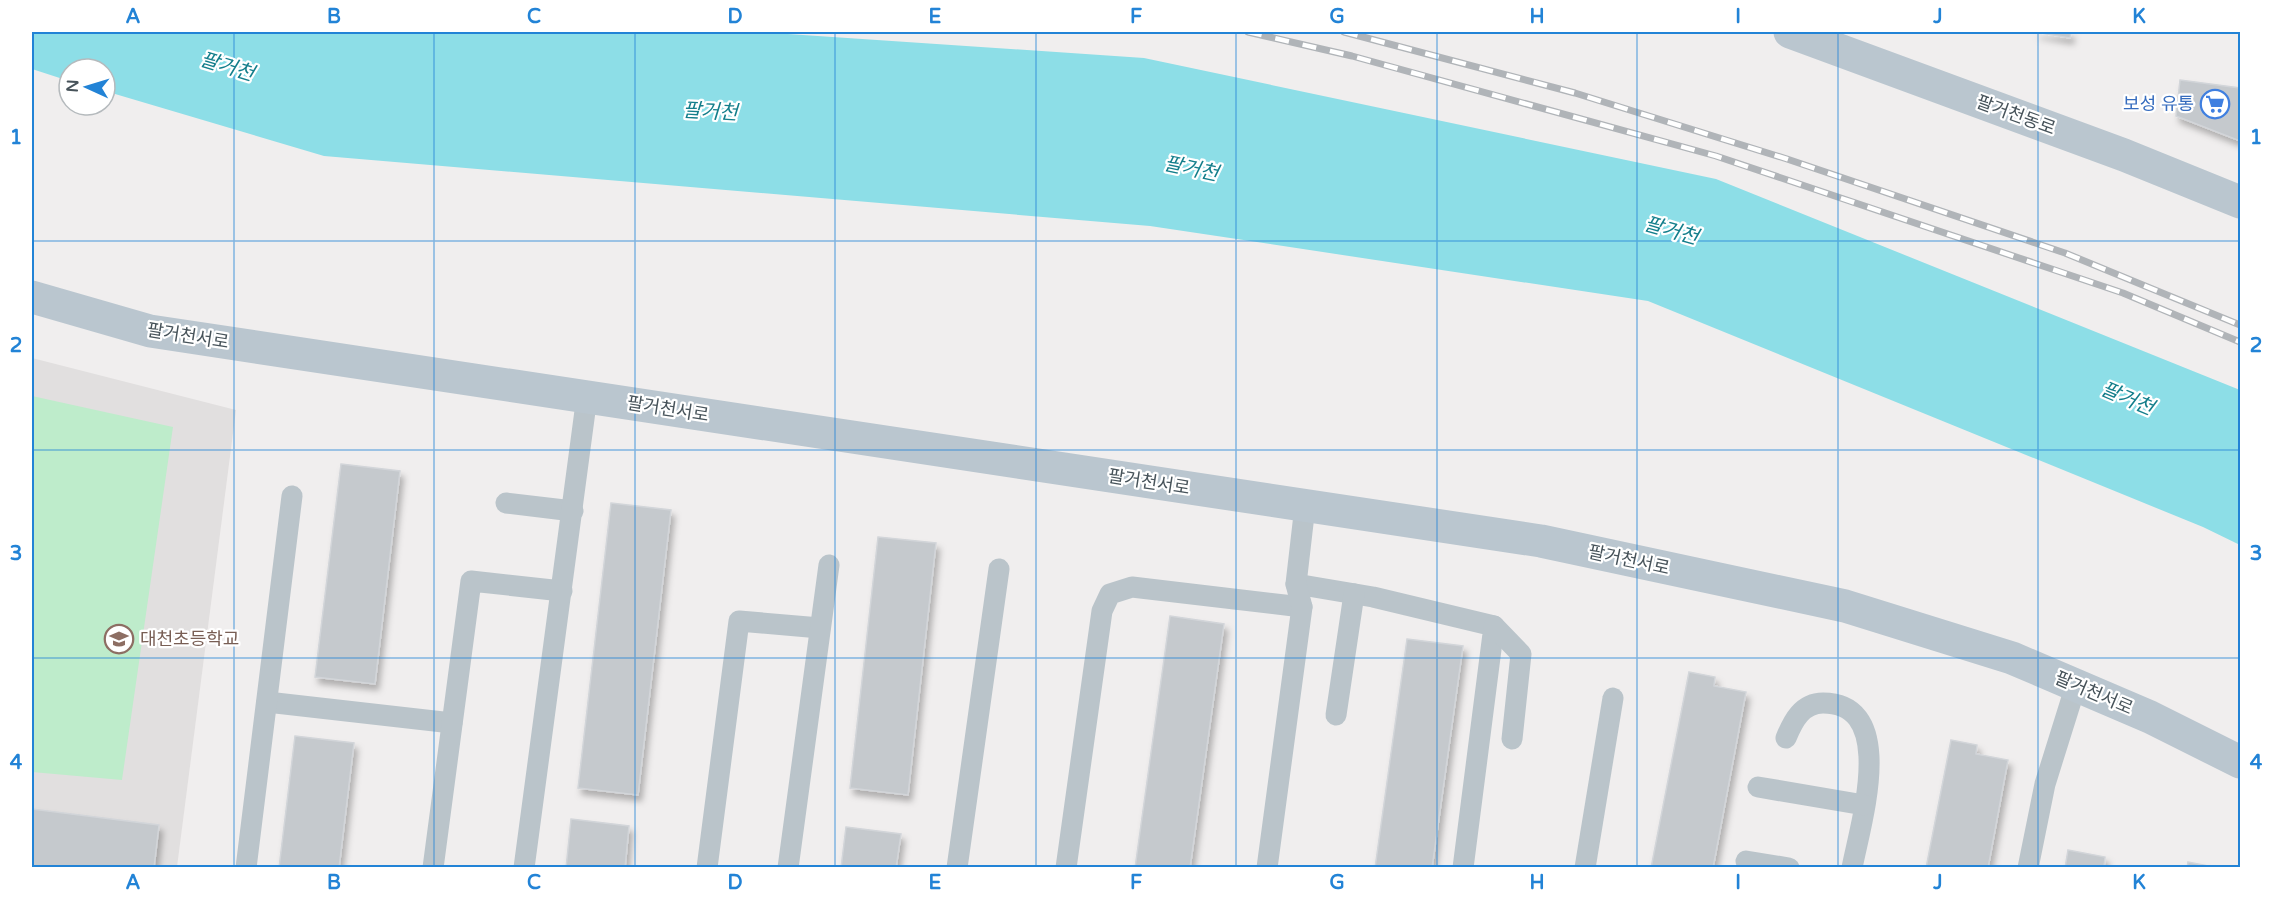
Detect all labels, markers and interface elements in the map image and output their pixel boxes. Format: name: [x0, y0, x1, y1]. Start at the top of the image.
text: A: [126, 5, 141, 29]
text: B: [327, 5, 341, 29]
text: C: [527, 5, 541, 29]
text: D: [727, 5, 743, 29]
text: E: [929, 5, 942, 29]
text: F: [1130, 5, 1142, 29]
text: G: [1329, 5, 1345, 29]
text: H: [1529, 5, 1545, 29]
text: I: [1735, 5, 1741, 29]
text: J: [1932, 5, 1943, 29]
text: K: [2132, 5, 2146, 29]
water label: 팔거천: [197, 47, 259, 87]
north arrow: [57, 57, 117, 117]
text: N: [63, 79, 83, 93]
supermarket icon: 보성 유통: [2199, 88, 2231, 120]
street label: 팔거천동로: [1973, 91, 2059, 139]
place label: 보성 유통: [2123, 93, 2194, 115]
water label: 팔거천: [682, 99, 741, 126]
text: 1: [10, 126, 22, 150]
text: 1: [2250, 126, 2262, 150]
water label: 팔거천: [1162, 152, 1223, 187]
water label: 팔거천: [1641, 212, 1703, 251]
street label: 팔거천서로: [145, 319, 231, 353]
text: 2: [10, 334, 22, 358]
text: 2: [2250, 334, 2262, 358]
water label: 팔거천: [2097, 377, 2159, 422]
street label: 팔거천서로: [625, 392, 711, 426]
street label: 팔거천서로: [1106, 465, 1192, 499]
street label: 팔거천서로: [1586, 541, 1672, 579]
text: 3: [10, 542, 22, 566]
text: 3: [2250, 542, 2262, 566]
school or university icon: 대천초등학교: [103, 623, 135, 655]
place label: 대천초등학교: [140, 628, 239, 650]
street label: 팔거천서로: [2052, 667, 2136, 719]
text: 4: [10, 751, 23, 775]
text: 4: [2250, 751, 2263, 775]
text: A: [126, 871, 141, 895]
text: B: [327, 871, 341, 895]
text: C: [527, 871, 541, 895]
text: D: [727, 871, 743, 895]
text: E: [929, 871, 942, 895]
text: F: [1130, 871, 1142, 895]
text: G: [1329, 871, 1345, 895]
text: H: [1529, 871, 1545, 895]
text: I: [1735, 871, 1741, 895]
text: J: [1932, 871, 1943, 895]
text: K: [2132, 871, 2146, 895]

